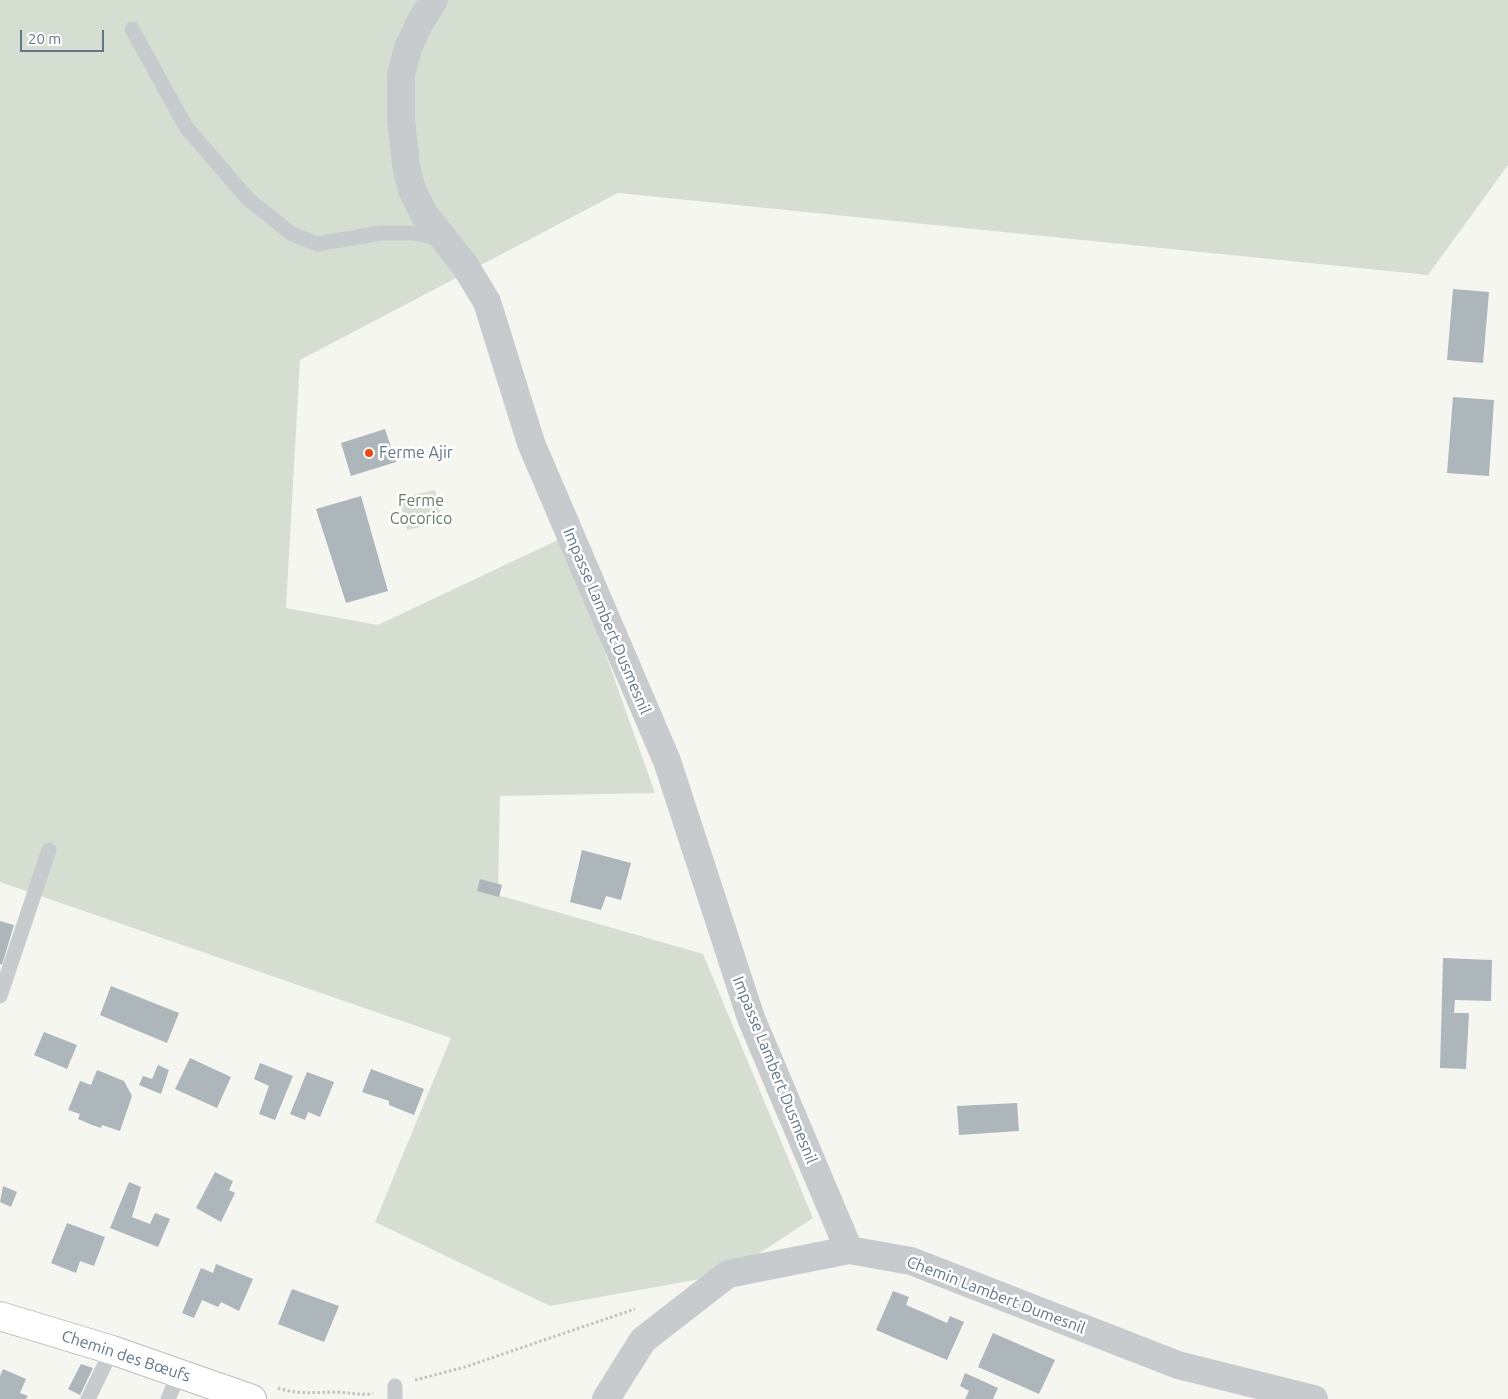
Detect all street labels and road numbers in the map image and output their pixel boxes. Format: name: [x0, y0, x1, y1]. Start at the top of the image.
street label: Impasse Lambert Dusmesnil: [559, 525, 655, 717]
street label: Impasse Lambert Dusmesnil: [729, 973, 821, 1167]
street label: Chemin Lambert Dumesnil: [904, 1252, 1088, 1338]
street label: Chemin des Bœufs: [59, 1326, 193, 1386]

